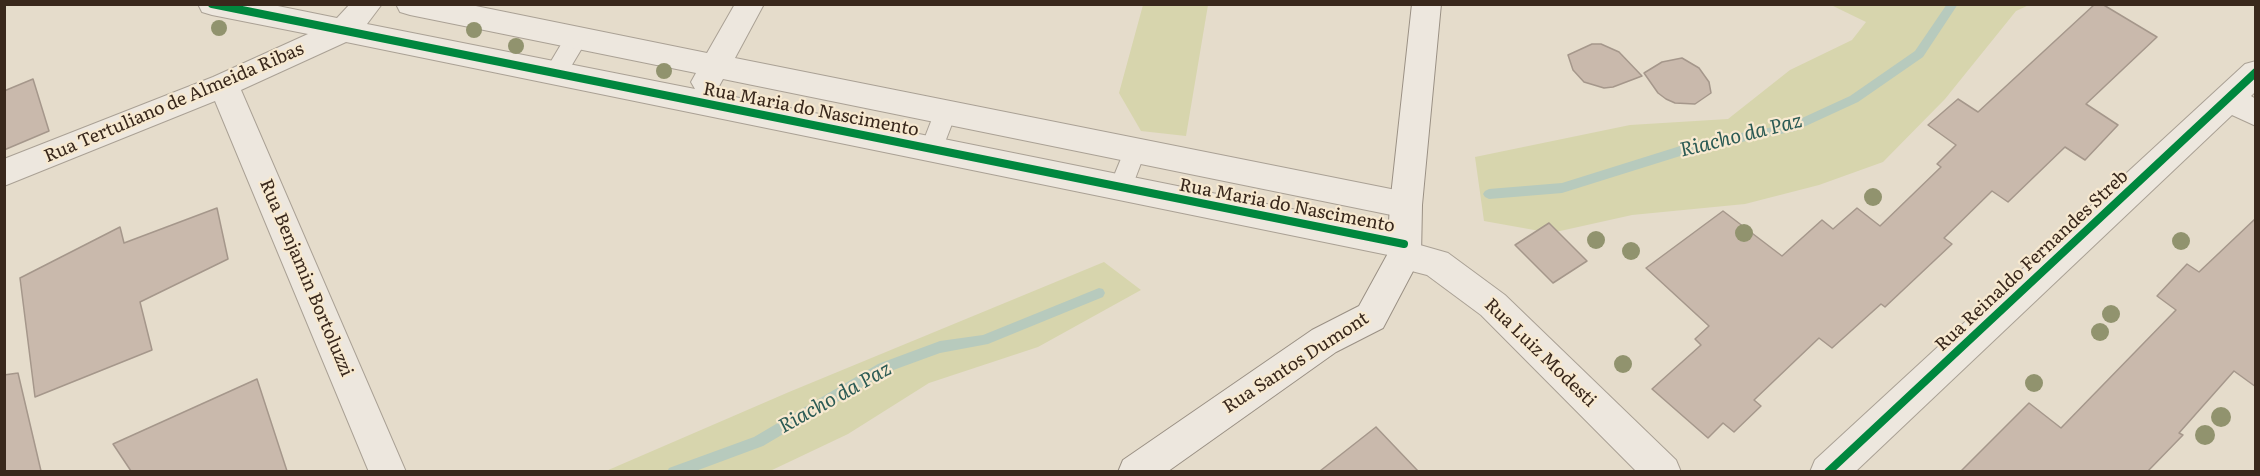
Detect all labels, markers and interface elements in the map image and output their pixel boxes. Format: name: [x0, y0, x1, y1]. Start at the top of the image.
street label: Rua Tertuliano de Almeida Ribas: [41, 38, 307, 168]
street label: Rua Maria do Nascimento: [701, 78, 921, 142]
water label: Riacho da Paz: [1677, 109, 1805, 163]
street label: Rua Reinaldo Fernandes Streb: [1931, 166, 2133, 356]
street label: Rua Maria do Nascimento: [1177, 174, 1397, 238]
street label: Rua Benjamin Bortoluzzi: [255, 176, 357, 380]
street label: Rua Luiz Modesti: [1480, 294, 1600, 412]
street label: Rua Santos Dumont: [1219, 308, 1373, 418]
water label: Riacho da Paz: [775, 357, 895, 439]

